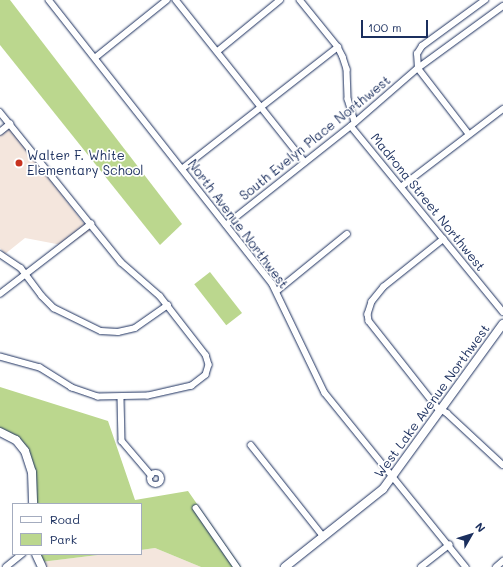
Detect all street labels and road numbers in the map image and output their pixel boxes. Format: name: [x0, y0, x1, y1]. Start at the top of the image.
street label: South Evelyn Place Northwest: [237, 72, 393, 204]
street label: Madrona Street Northwest: [368, 130, 488, 274]
street label: North Avenue Northwest: [184, 157, 292, 291]
street label: West Lake Avenue Northwest: [371, 321, 493, 481]

